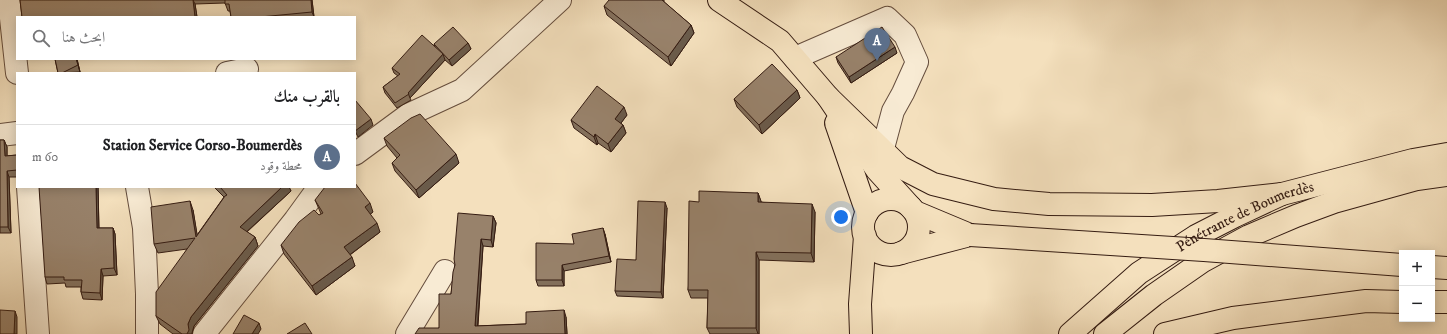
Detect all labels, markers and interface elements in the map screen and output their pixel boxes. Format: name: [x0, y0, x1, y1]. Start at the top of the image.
search box: [16, 16, 356, 60]
icon: search: [30, 27, 52, 49]
text: ابحث هنا: [62, 28, 105, 47]
pin: A: [864, 28, 890, 61]
text: بالقرب منك: [274, 86, 340, 108]
text: Station Service Corso-Boumerdès: [103, 136, 302, 155]
text: 60 m: [32, 149, 58, 165]
text: A: [323, 149, 331, 165]
text: محطة وقود: [260, 158, 302, 174]
street label: Pénétrante de Boumerdès: [1173, 177, 1316, 256]
your location: [831, 207, 851, 227]
map controls: [1399, 250, 1435, 322]
button: +: [1399, 250, 1435, 286]
button: −: [1399, 286, 1435, 322]

